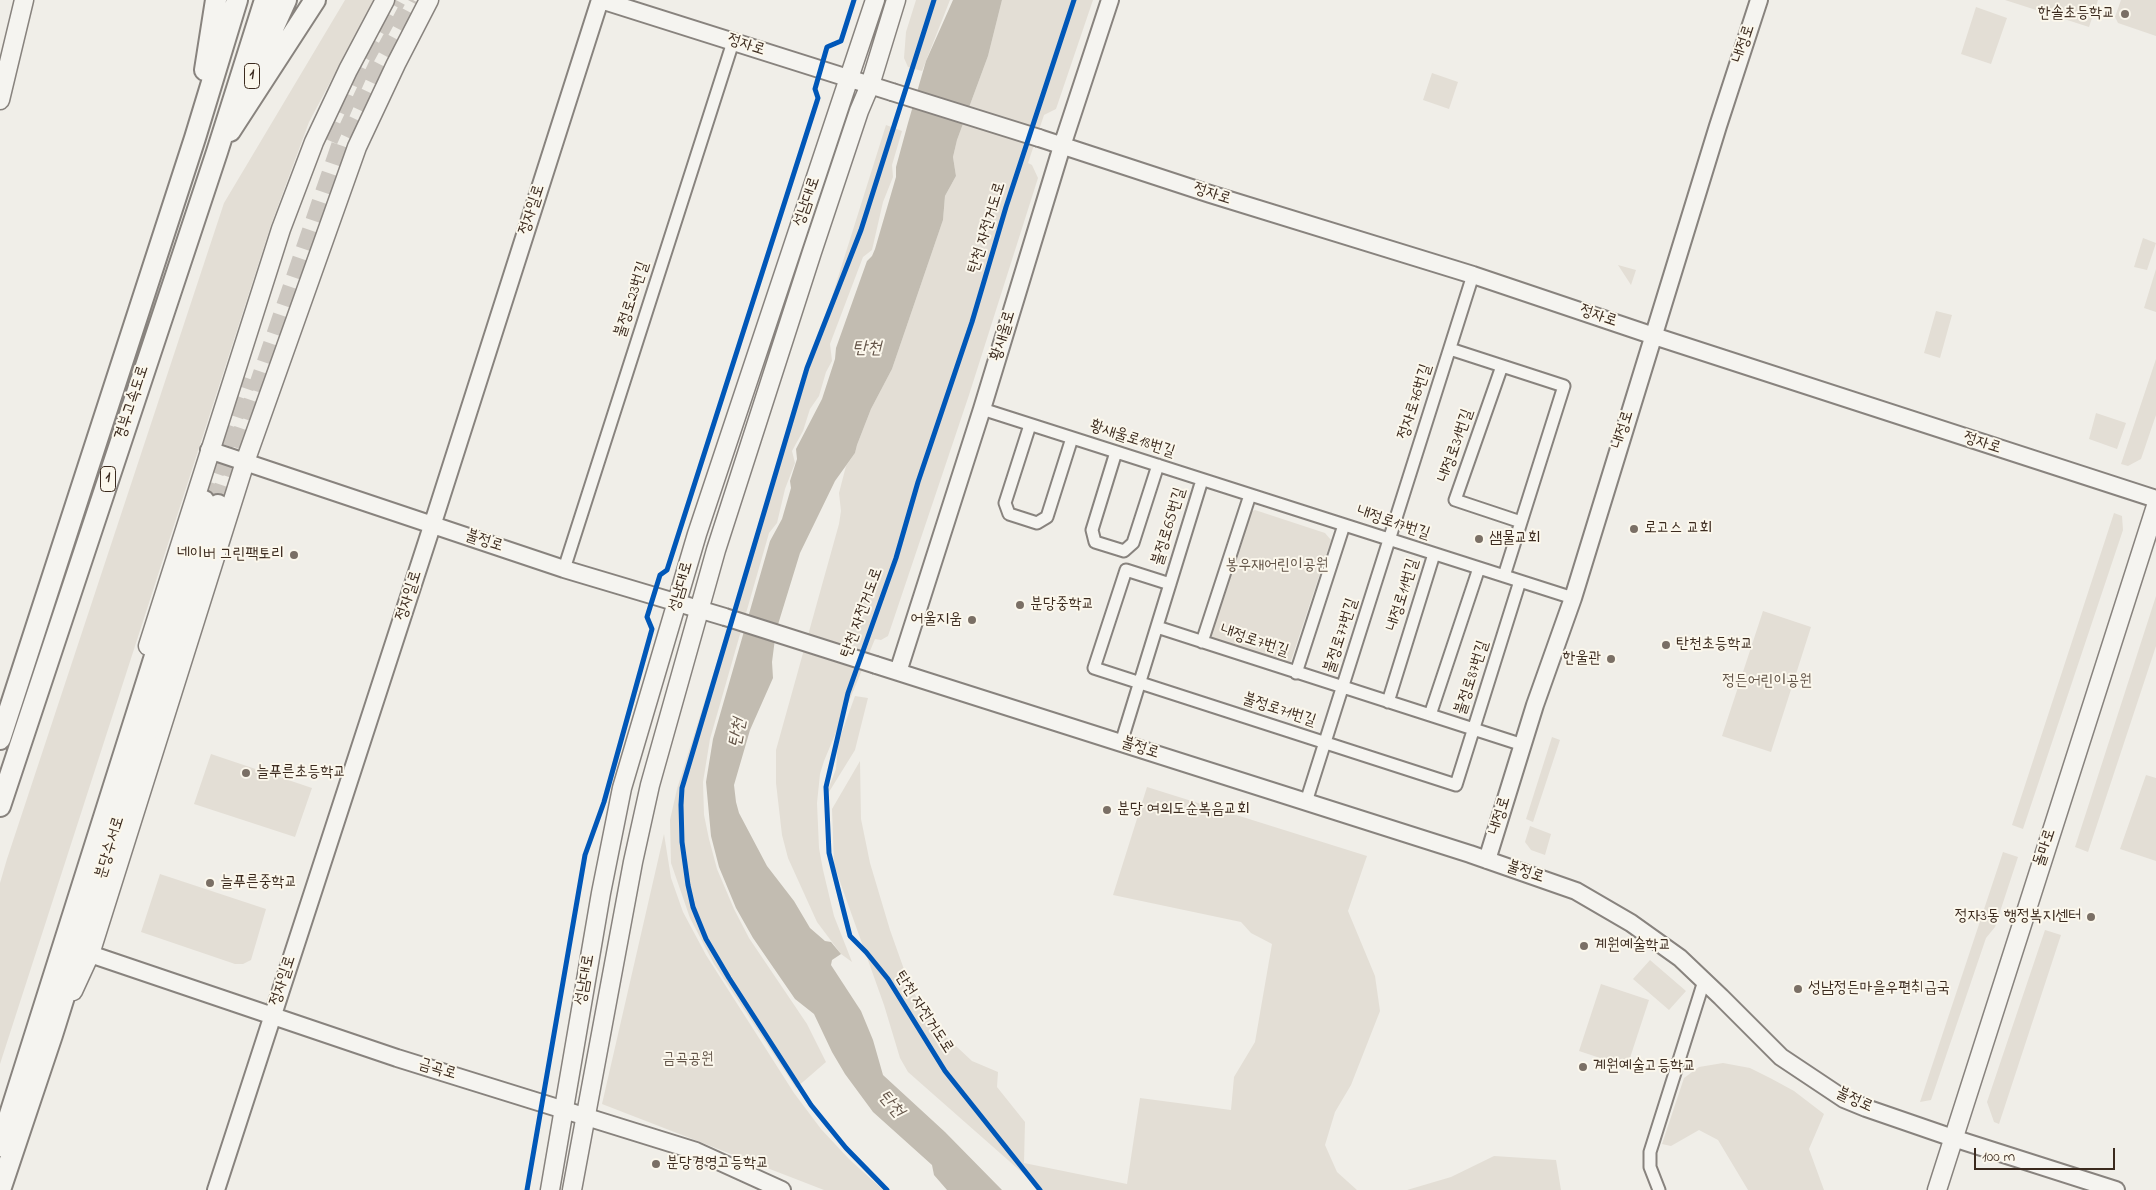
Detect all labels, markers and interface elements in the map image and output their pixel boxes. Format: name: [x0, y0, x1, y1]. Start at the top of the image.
place label: 한솔초등학교: [2038, 4, 2115, 24]
marker: 한솔초등학교: [2119, 8, 2131, 20]
street label: 내정로: [1730, 23, 1760, 65]
street label: 정자로: [725, 31, 767, 61]
road number: 1: [244, 64, 260, 88]
street label: 성남대로: [791, 175, 825, 229]
street label: 탄천 자전거도로: [965, 180, 1011, 276]
street label: 정자로: [1191, 180, 1233, 210]
street label: 정자일로: [516, 183, 550, 237]
street label: 불정로23번길: [612, 259, 654, 341]
street label: 정자로: [1577, 302, 1619, 332]
street label: 황새울로: [987, 309, 1021, 363]
water label: 탄천: [853, 339, 881, 361]
street label: 정자로76번길: [1395, 362, 1437, 442]
street label: 경부고속도로: [112, 363, 154, 443]
street label: 내정로31번길: [1436, 407, 1478, 485]
street label: 내정로: [1609, 409, 1639, 451]
street label: 황새울로18번길: [1087, 417, 1177, 463]
street label: 정자로: [1961, 429, 2003, 459]
road number: 1: [100, 466, 116, 492]
street label: 불정로65번길: [1149, 486, 1191, 568]
street label: 내정로17번길: [1354, 503, 1432, 545]
place label: 로고스 교회: [1644, 519, 1712, 539]
marker: 로고스 교회: [1628, 523, 1640, 535]
street label: 불정로: [463, 527, 505, 557]
place label: 샘물교회: [1489, 529, 1540, 549]
marker: 샘물교회: [1473, 533, 1485, 545]
place label: 네이버 그린팩토리: [177, 545, 284, 565]
marker: 네이버 그린팩토리: [288, 549, 300, 561]
park label: 봉우재어린이공원: [1226, 556, 1328, 576]
street label: 내정로11번길: [1384, 557, 1424, 633]
street label: 성남대로: [666, 560, 698, 614]
street label: 탄천 자전거도로: [838, 565, 888, 661]
street label: 정자일로: [393, 569, 427, 623]
place label: 분당중학교: [1030, 595, 1094, 615]
street label: 불정로77번길: [1321, 596, 1363, 676]
marker: 분당중학교: [1014, 599, 1026, 611]
place label: 어울지움: [910, 610, 962, 630]
marker: 어울지움: [966, 614, 978, 626]
street label: 내정로7번길: [1217, 622, 1291, 662]
place label: 탄천초등학교: [1676, 635, 1753, 655]
street label: 불정로87번길: [1452, 638, 1494, 718]
marker: 탄천초등학교: [1660, 639, 1672, 651]
place label: 한울관: [1562, 649, 1601, 669]
marker: 한울관: [1605, 653, 1617, 665]
park label: 정든어린이공원: [1722, 672, 1812, 692]
street label: 불정로71번길: [1240, 690, 1318, 732]
water label: 탄천: [726, 717, 752, 749]
street label: 불정로: [1119, 734, 1161, 764]
place label: 늘푸른초등학교: [256, 763, 346, 783]
marker: 늘푸른초등학교: [240, 767, 252, 779]
street label: 내정로: [1486, 795, 1516, 837]
place label: 분당 여의도순복음교회: [1117, 800, 1250, 820]
marker: 분당 여의도순복음교회: [1101, 804, 1113, 816]
street label: 분당수서로: [92, 814, 130, 882]
street label: 돌마로: [2031, 827, 2061, 869]
street label: 불정로: [1504, 858, 1546, 888]
place label: 늘푸른중학교: [220, 873, 297, 893]
marker: 늘푸른중학교: [204, 877, 216, 889]
place label: 정자3동 행정복지센터: [1955, 907, 2081, 927]
marker: 정자3동 행정복지센터: [2085, 911, 2097, 923]
place label: 계원예술학교: [1594, 936, 1671, 956]
marker: 계원예술학교: [1578, 940, 1590, 952]
street label: 성남대로: [572, 953, 600, 1007]
street label: 정자일로: [267, 954, 301, 1008]
street label: 탄천 자전거도로: [889, 968, 957, 1058]
place label: 성남정든마을우편취급국: [1808, 979, 1950, 999]
marker: 성남정든마을우편취급국: [1792, 983, 1804, 995]
park label: 금곡공원: [662, 1050, 714, 1070]
street label: 금곡로: [416, 1055, 458, 1085]
place label: 계원예술고등학교: [1593, 1057, 1696, 1077]
marker: 계원예술고등학교: [1577, 1061, 1589, 1073]
street label: 불정로: [1832, 1084, 1876, 1118]
water label: 탄천: [872, 1087, 908, 1123]
scale bar: [1976, 1138, 2117, 1170]
text: 100 m: [1982, 1146, 2015, 1168]
place label: 분당경영고등학교: [666, 1154, 769, 1174]
marker: 분당경영고등학교: [650, 1158, 662, 1170]

